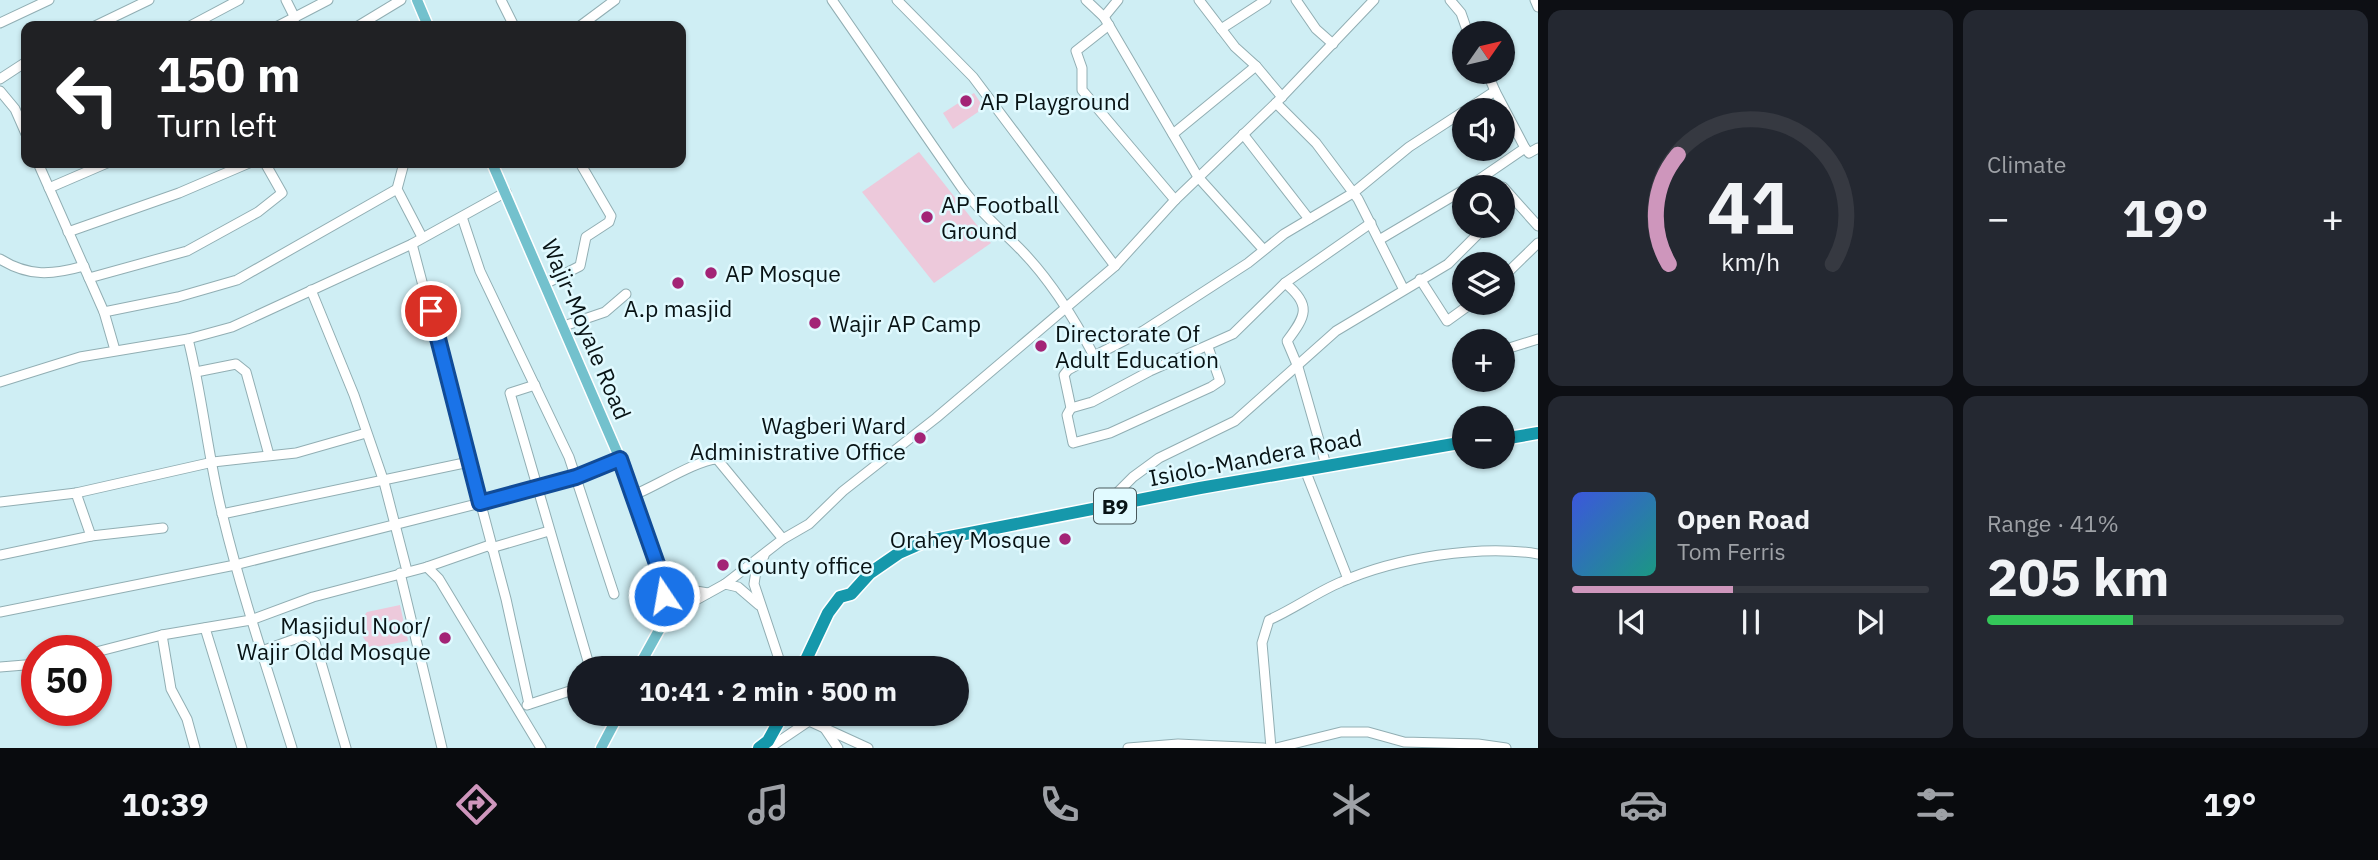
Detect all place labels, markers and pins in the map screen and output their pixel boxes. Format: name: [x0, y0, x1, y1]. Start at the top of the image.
place label: AP Playground: [980, 86, 1130, 116]
marker: AP Playground: [958, 93, 974, 109]
place label: AP Football Ground: [941, 189, 1059, 245]
marker: AP Football Ground: [919, 209, 935, 225]
place label: AP Mosque: [725, 258, 841, 288]
marker: AP Mosque: [703, 265, 719, 281]
marker: A.p masjid: [670, 275, 686, 291]
pin: [401, 281, 461, 341]
place label: A.p masjid: [624, 293, 732, 323]
place label: Wajir AP Camp: [829, 308, 981, 338]
marker: Wajir AP Camp: [807, 315, 823, 331]
place label: Directorate Of Adult Education: [1055, 318, 1219, 374]
marker: Directorate Of Adult Education: [1033, 338, 1049, 354]
place label: Wagberi Ward Administrative Office: [690, 410, 906, 466]
marker: Wagberi Ward Administrative Office: [912, 430, 928, 446]
place label: Orahey Mosque: [890, 524, 1051, 554]
marker: Orahey Mosque: [1057, 531, 1073, 547]
place label: County office: [737, 550, 873, 580]
marker: County office: [715, 557, 731, 573]
place label: Masjidul Noor/ Wajir Oldd Mosque: [237, 610, 431, 666]
marker: Masjidul Noor/ Wajir Oldd Mosque: [437, 630, 453, 646]

